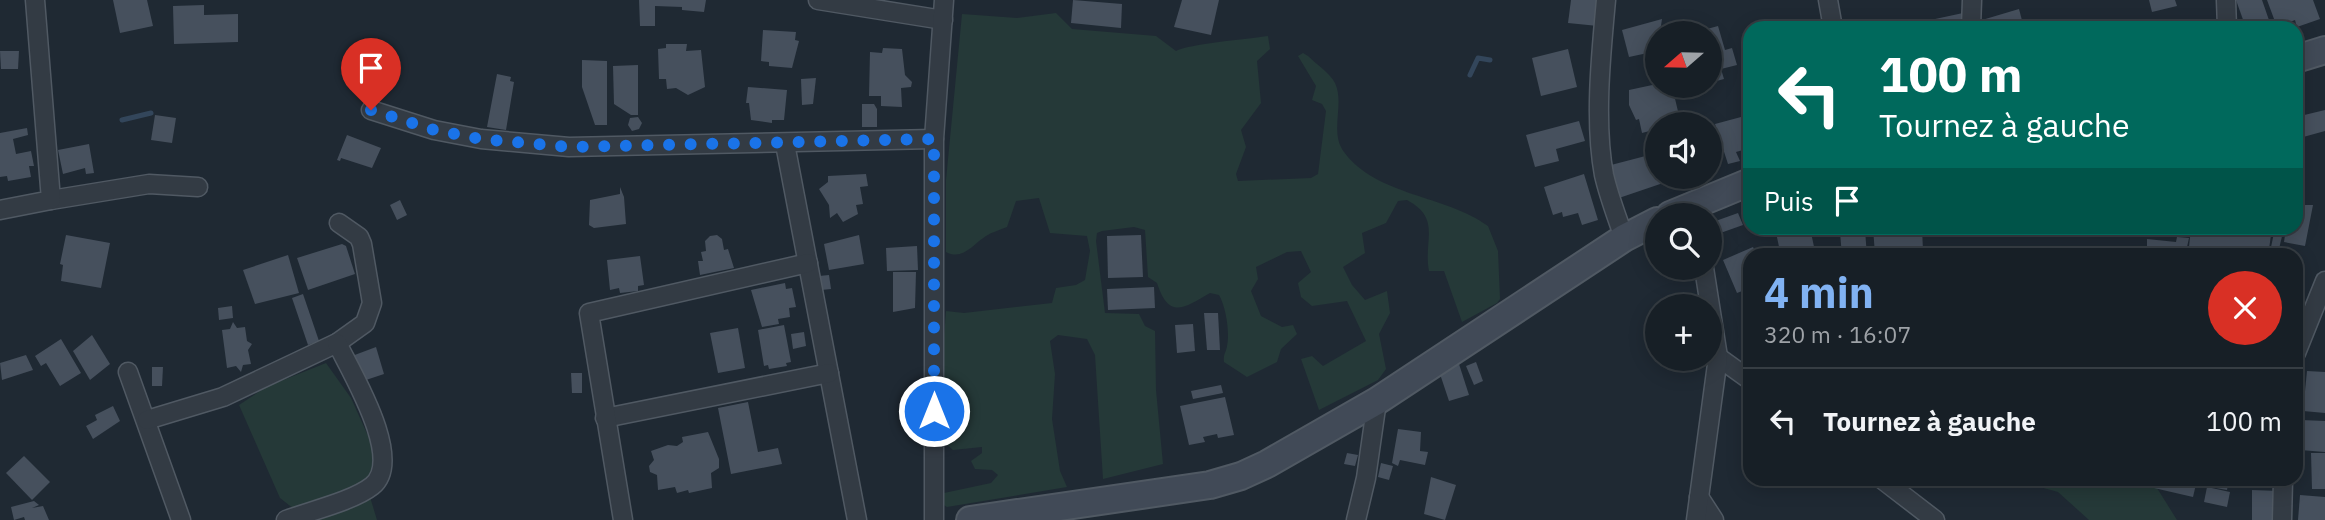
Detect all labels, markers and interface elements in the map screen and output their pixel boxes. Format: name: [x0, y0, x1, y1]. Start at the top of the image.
north arrow: [1645, 21, 1722, 98]
map controls: [1645, 21, 1722, 371]
pin: [341, 38, 401, 110]
text: 100 m: [1879, 42, 2023, 105]
icon: arrive: [352, 49, 390, 87]
icon: left: [1764, 49, 1855, 140]
text: Tournez à gauche: [1879, 104, 2130, 146]
button: sound: [1645, 112, 1722, 189]
icon: arrive: [1828, 182, 1866, 220]
text: Puis: [1764, 184, 1814, 218]
button: search: [1645, 203, 1722, 280]
text: 4 min: [1764, 265, 1874, 320]
button: close: [2208, 271, 2282, 345]
button: +: [1645, 294, 1722, 371]
text: 320 m · 16:07: [1764, 319, 1911, 349]
position arrow: [897, 374, 971, 448]
icon: left: [1764, 402, 1802, 440]
text: Tournez à gauche: [1823, 404, 2036, 438]
text: 100 m: [2206, 404, 2282, 438]

